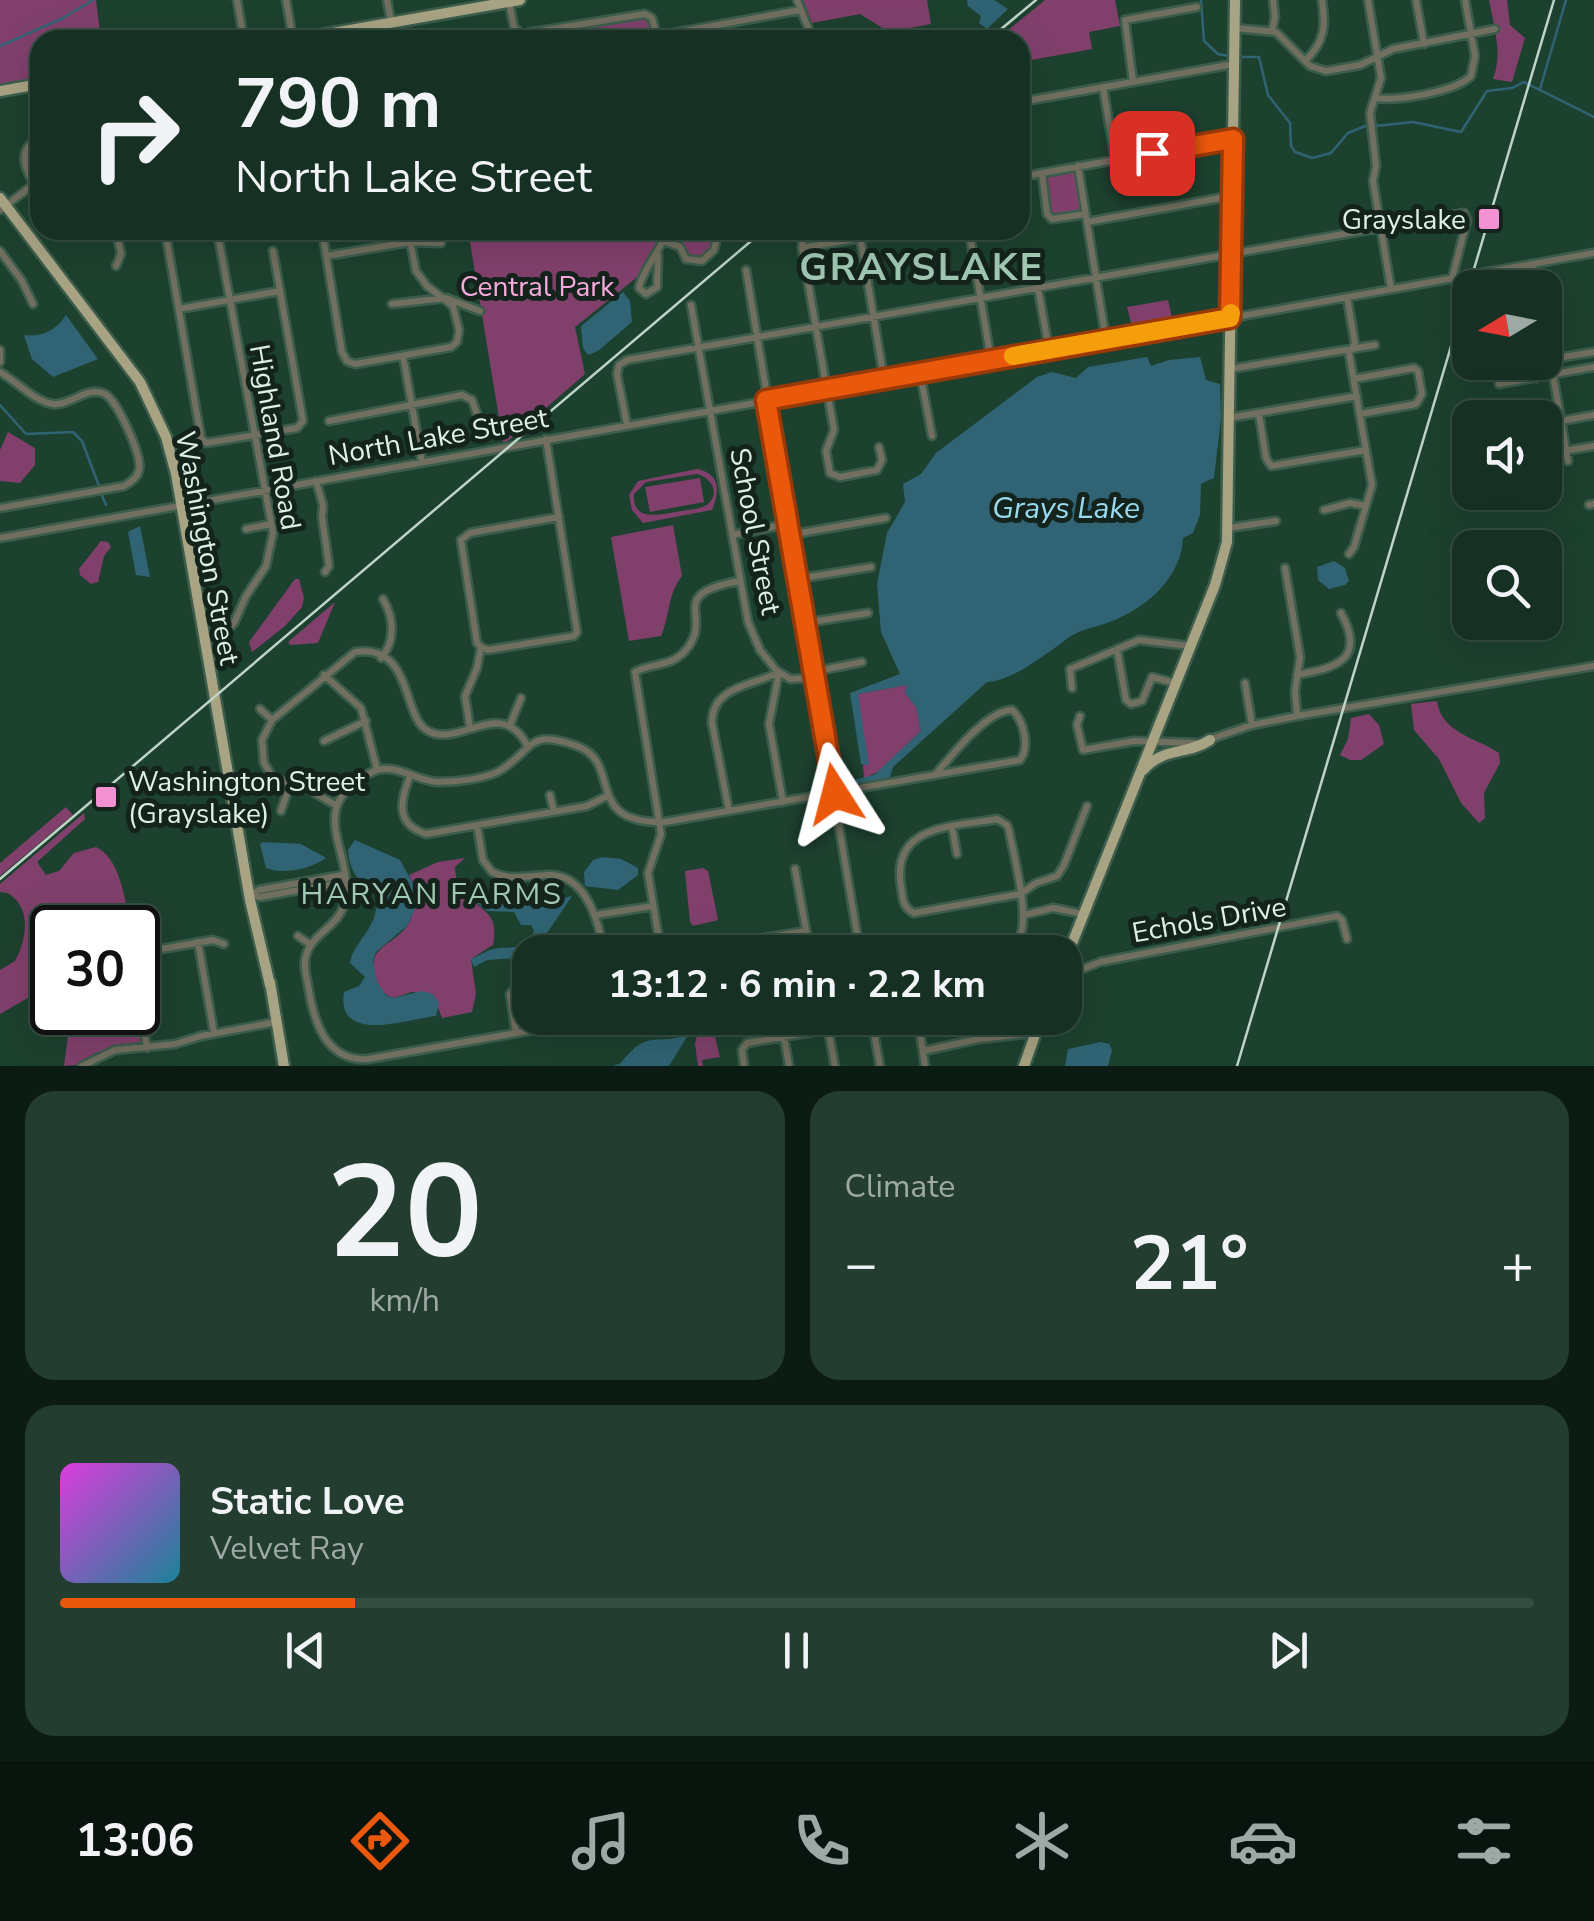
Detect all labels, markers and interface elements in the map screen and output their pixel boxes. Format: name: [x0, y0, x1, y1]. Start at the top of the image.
text: 790 m: [235, 56, 441, 152]
icon: right: [70, 70, 200, 200]
pin: [1110, 111, 1195, 196]
icon: arrive: [1125, 126, 1180, 181]
text: North Lake Street: [235, 147, 592, 208]
place label: Grayslake: [1342, 201, 1466, 239]
marker: Grayslake: [1476, 206, 1502, 232]
district label: GRAYSLAKE: [799, 242, 1045, 293]
park label: Central Park: [460, 268, 615, 306]
north arrow: [1452, 270, 1562, 380]
map controls: [1452, 270, 1562, 640]
street label: Highland Road: [240, 341, 310, 533]
street label: North Lake Street: [325, 399, 551, 475]
button: sound: [1452, 400, 1562, 510]
street label: Washington Street: [166, 428, 248, 668]
street label: School Street: [720, 445, 790, 618]
water label: Grays Lake: [992, 488, 1140, 529]
button: search: [1452, 530, 1562, 640]
position arrow: [783, 742, 887, 846]
place label: Washington Street (Grayslake): [128, 763, 365, 833]
marker: Washington Street (Grayslake): [93, 784, 119, 810]
district label: HARYAN FARMS: [300, 874, 564, 915]
street label: Echols Drive: [1129, 888, 1289, 952]
speed limit sign: 30: [30, 905, 160, 1035]
text: 13:12 · 6 min · 2.2 km: [608, 959, 986, 1010]
text: 20: [327, 1125, 483, 1302]
text: Climate: [845, 1165, 955, 1208]
text: 21°: [1130, 1213, 1248, 1315]
text: −: [845, 1227, 878, 1302]
text: +: [1501, 1227, 1534, 1302]
text: km/h: [369, 1279, 440, 1322]
text: Static Love: [210, 1476, 405, 1527]
text: Velvet Ray: [210, 1527, 364, 1570]
icon: previous: [278, 1623, 333, 1678]
icon: pause: [769, 1623, 824, 1678]
icon: next: [1261, 1623, 1316, 1678]
icon: directions: [345, 1806, 415, 1876]
icon: music: [566, 1806, 636, 1876]
icon: phone: [787, 1806, 857, 1876]
icon: climate: [1007, 1806, 1077, 1876]
icon: car: [1228, 1806, 1298, 1876]
icon: filters: [1449, 1806, 1519, 1876]
text: 13:06: [75, 1811, 195, 1872]

